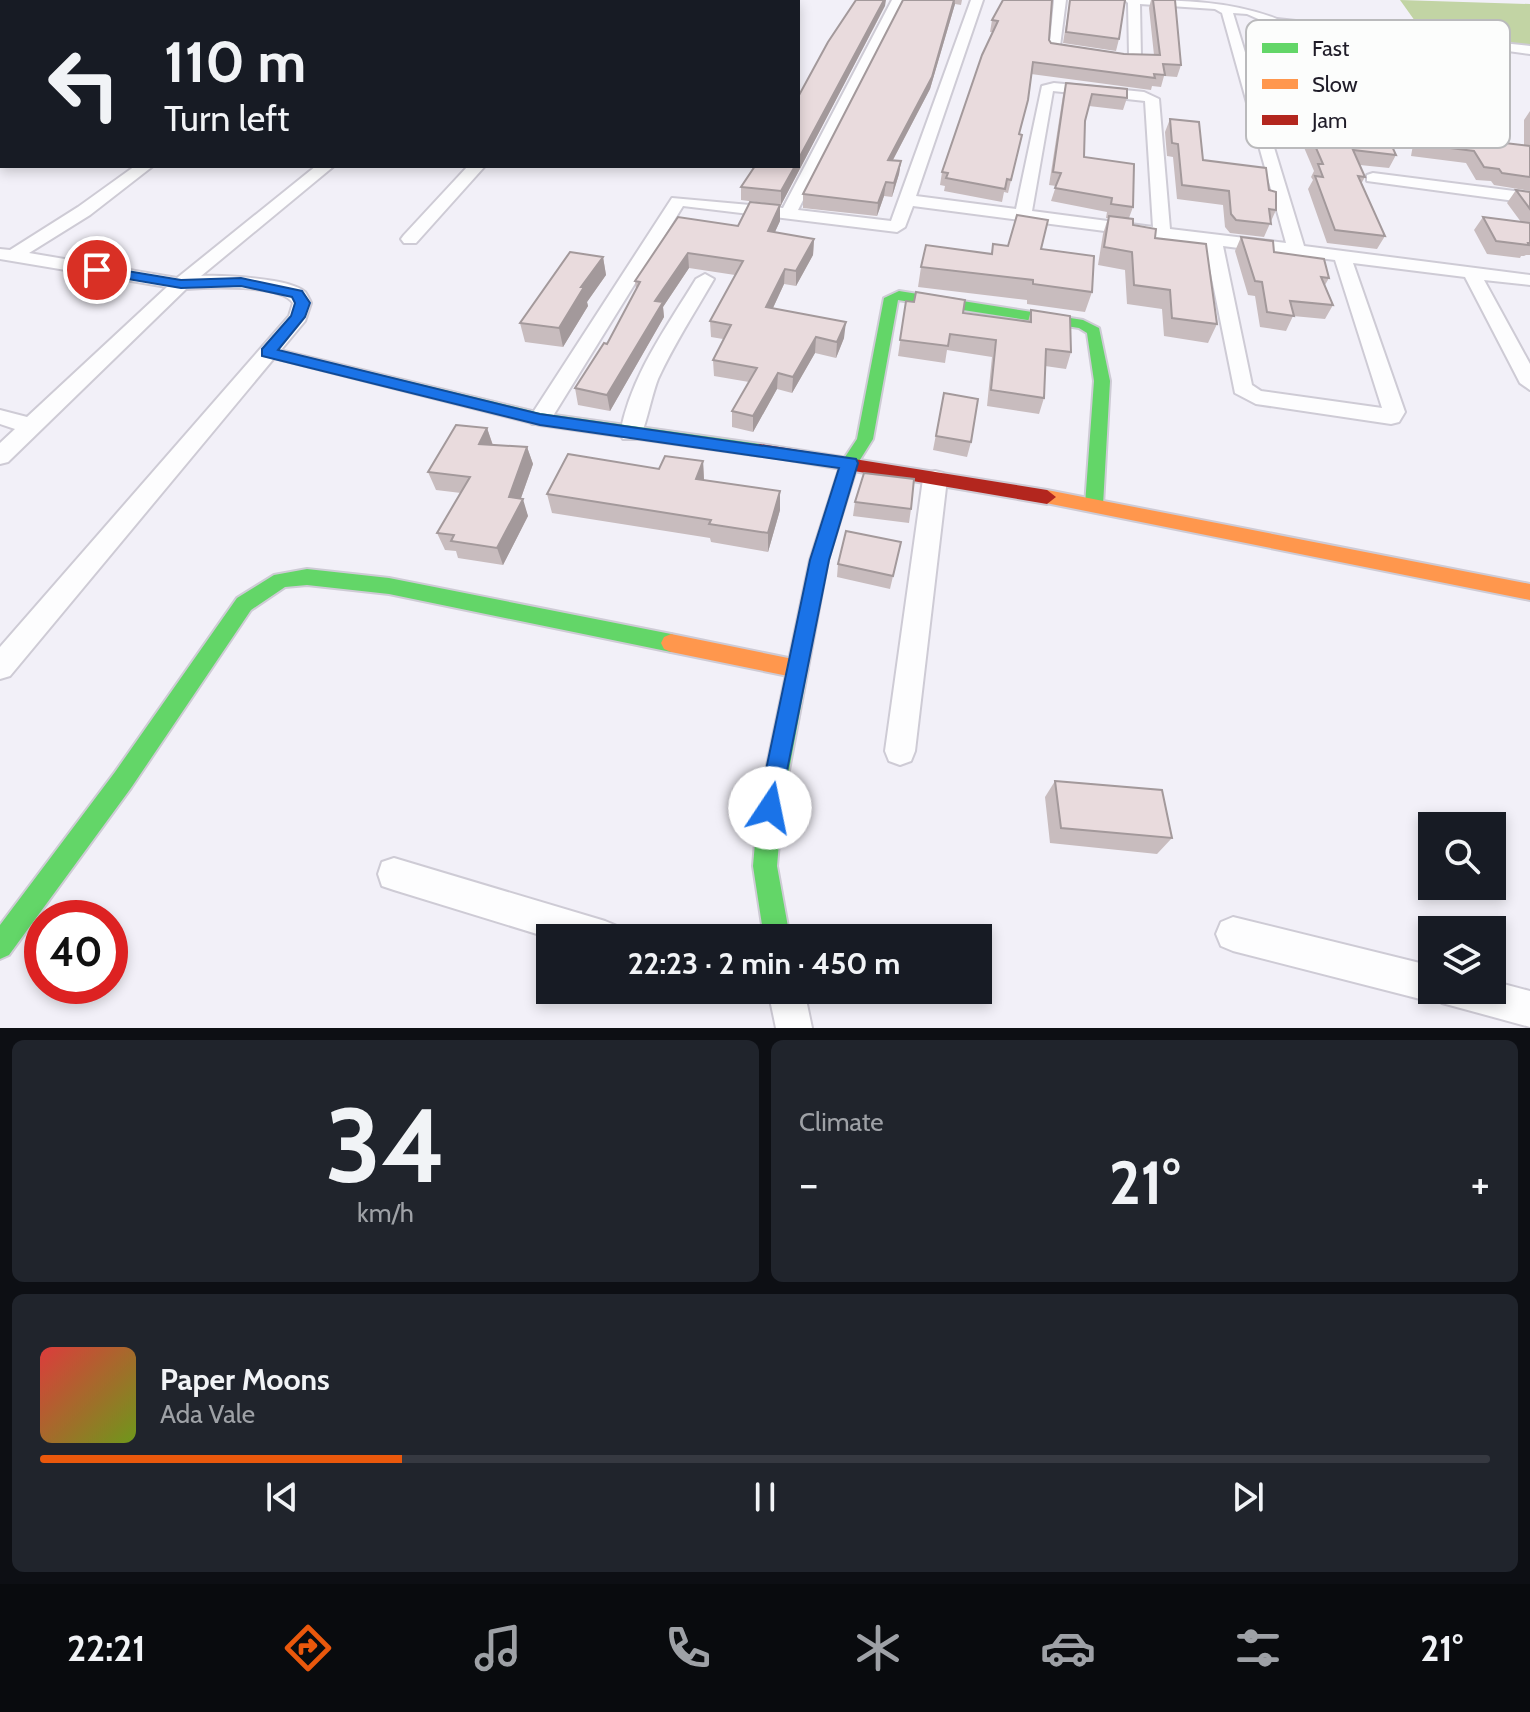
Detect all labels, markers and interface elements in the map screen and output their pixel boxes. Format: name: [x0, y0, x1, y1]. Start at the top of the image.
legend: [1246, 20, 1510, 148]
text: 110 m: [164, 28, 306, 96]
icon: left: [32, 32, 136, 136]
text: Fast: [1312, 35, 1350, 62]
text: Slow: [1312, 71, 1358, 98]
text: Turn left: [164, 96, 289, 140]
text: Jam: [1311, 107, 1347, 134]
pin: [63, 236, 131, 304]
icon: arrive: [75, 248, 119, 292]
position arrow: [728, 766, 812, 850]
map controls: [1418, 812, 1506, 1004]
button: search: [1418, 812, 1506, 900]
speed limit sign: 40: [24, 900, 128, 1004]
button: layers: [1418, 916, 1506, 1004]
text: 22:23 · 2 min · 450 m: [628, 945, 900, 982]
text: 34: [325, 1082, 446, 1208]
text: Climate: [799, 1106, 884, 1138]
text: 21°: [1109, 1146, 1180, 1219]
text: −: [799, 1157, 818, 1210]
text: +: [1471, 1157, 1490, 1210]
text: km/h: [357, 1197, 414, 1229]
text: Paper Moons: [160, 1361, 330, 1398]
text: Ada Vale: [160, 1398, 255, 1430]
icon: previous: [260, 1475, 304, 1519]
icon: pause: [743, 1475, 787, 1519]
icon: next: [1226, 1475, 1270, 1519]
icon: directions: [280, 1620, 336, 1676]
icon: music: [470, 1620, 526, 1676]
icon: phone: [660, 1620, 716, 1676]
icon: climate: [850, 1620, 906, 1676]
icon: car: [1040, 1620, 1096, 1676]
icon: filters: [1230, 1620, 1286, 1676]
text: 22:21: [67, 1626, 145, 1670]
text: 21°: [1420, 1626, 1463, 1670]

